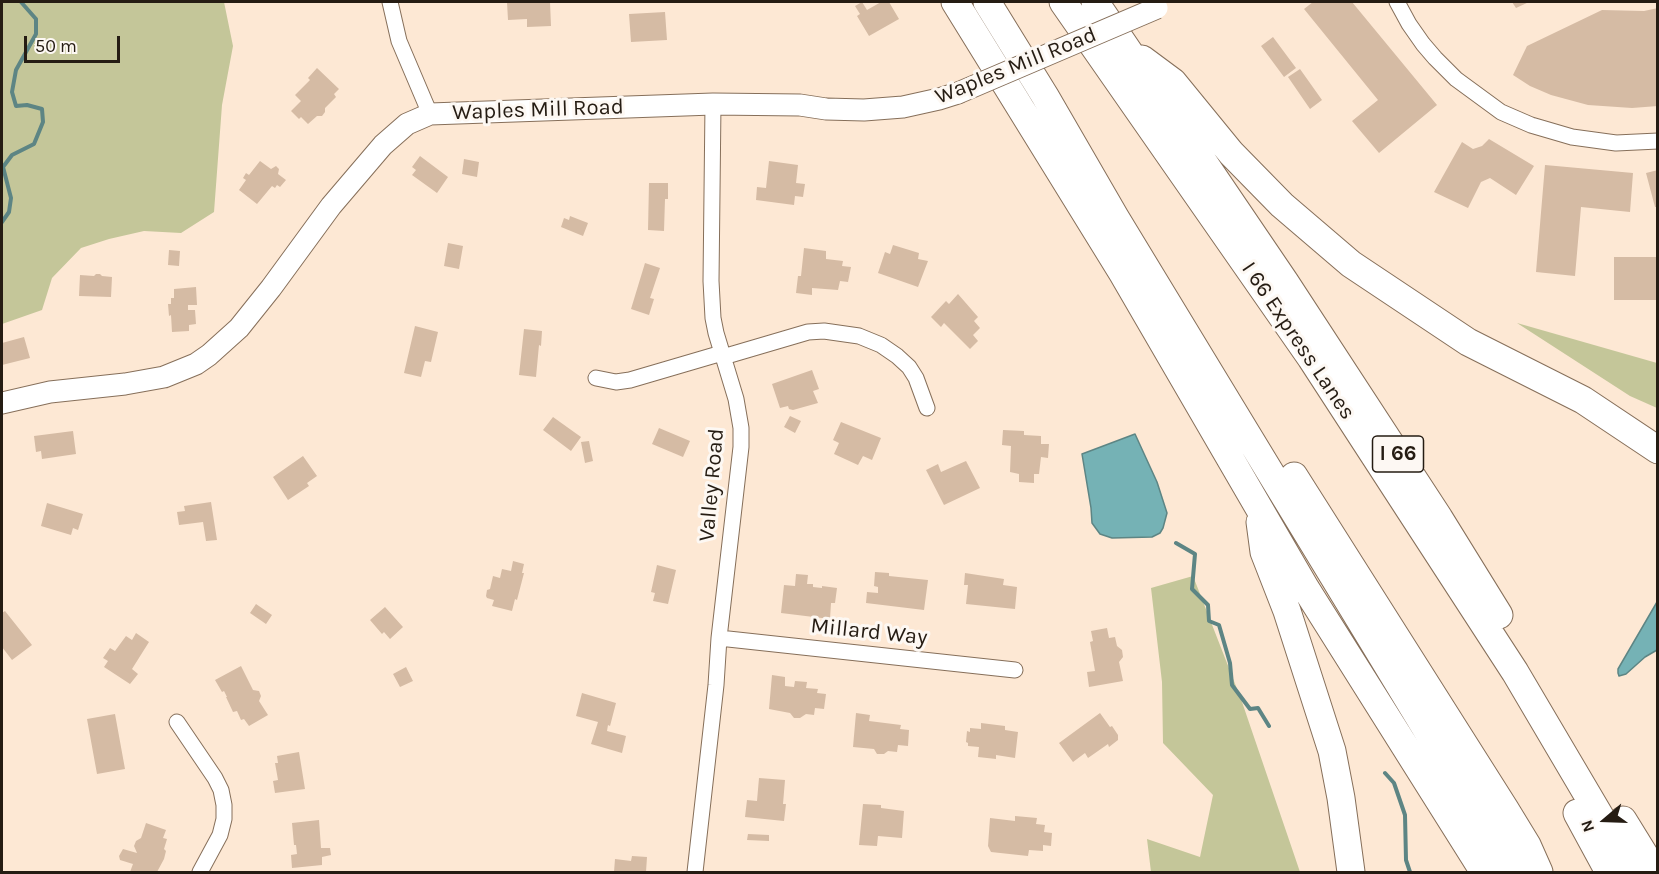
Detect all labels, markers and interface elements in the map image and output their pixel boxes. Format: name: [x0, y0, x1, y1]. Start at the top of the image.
street label: Waples Mill Road: [932, 22, 1100, 110]
scale bar: [27, 24, 123, 62]
text: 50 m: [35, 35, 77, 57]
street label: Waples Mill Road: [452, 94, 624, 126]
street label: I 66 Express Lanes: [1235, 257, 1361, 425]
street label: Valley Road: [694, 427, 730, 543]
road number: I 66: [1372, 436, 1424, 472]
street label: Millard Way: [809, 613, 929, 651]
north arrow: [1575, 790, 1635, 850]
text: N: [1577, 818, 1598, 835]

